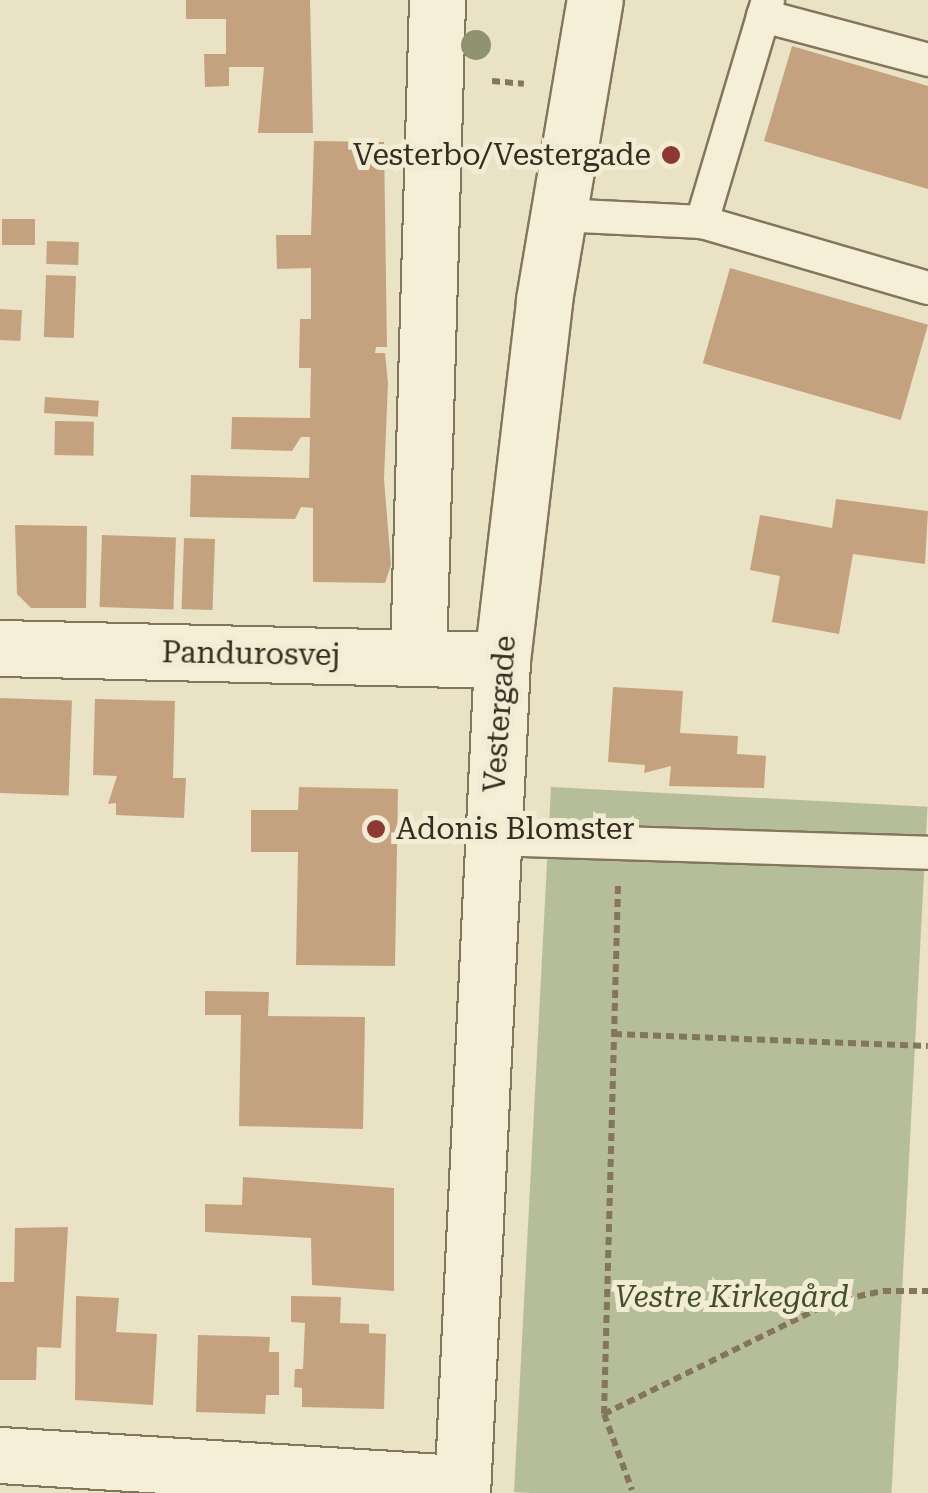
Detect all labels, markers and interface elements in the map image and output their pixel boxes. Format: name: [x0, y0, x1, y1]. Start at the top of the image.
place label: Vesterbo/Vestergade: [353, 137, 651, 173]
marker: Vesterbo/Vestergade: [660, 144, 682, 166]
street label: Pandurosvej: [161, 634, 341, 674]
street label: Vestergade: [477, 634, 523, 794]
place label: Adonis Blomster: [396, 811, 635, 847]
marker: Adonis Blomster: [365, 818, 387, 840]
park label: Vestre Kirkegård: [615, 1279, 849, 1315]

